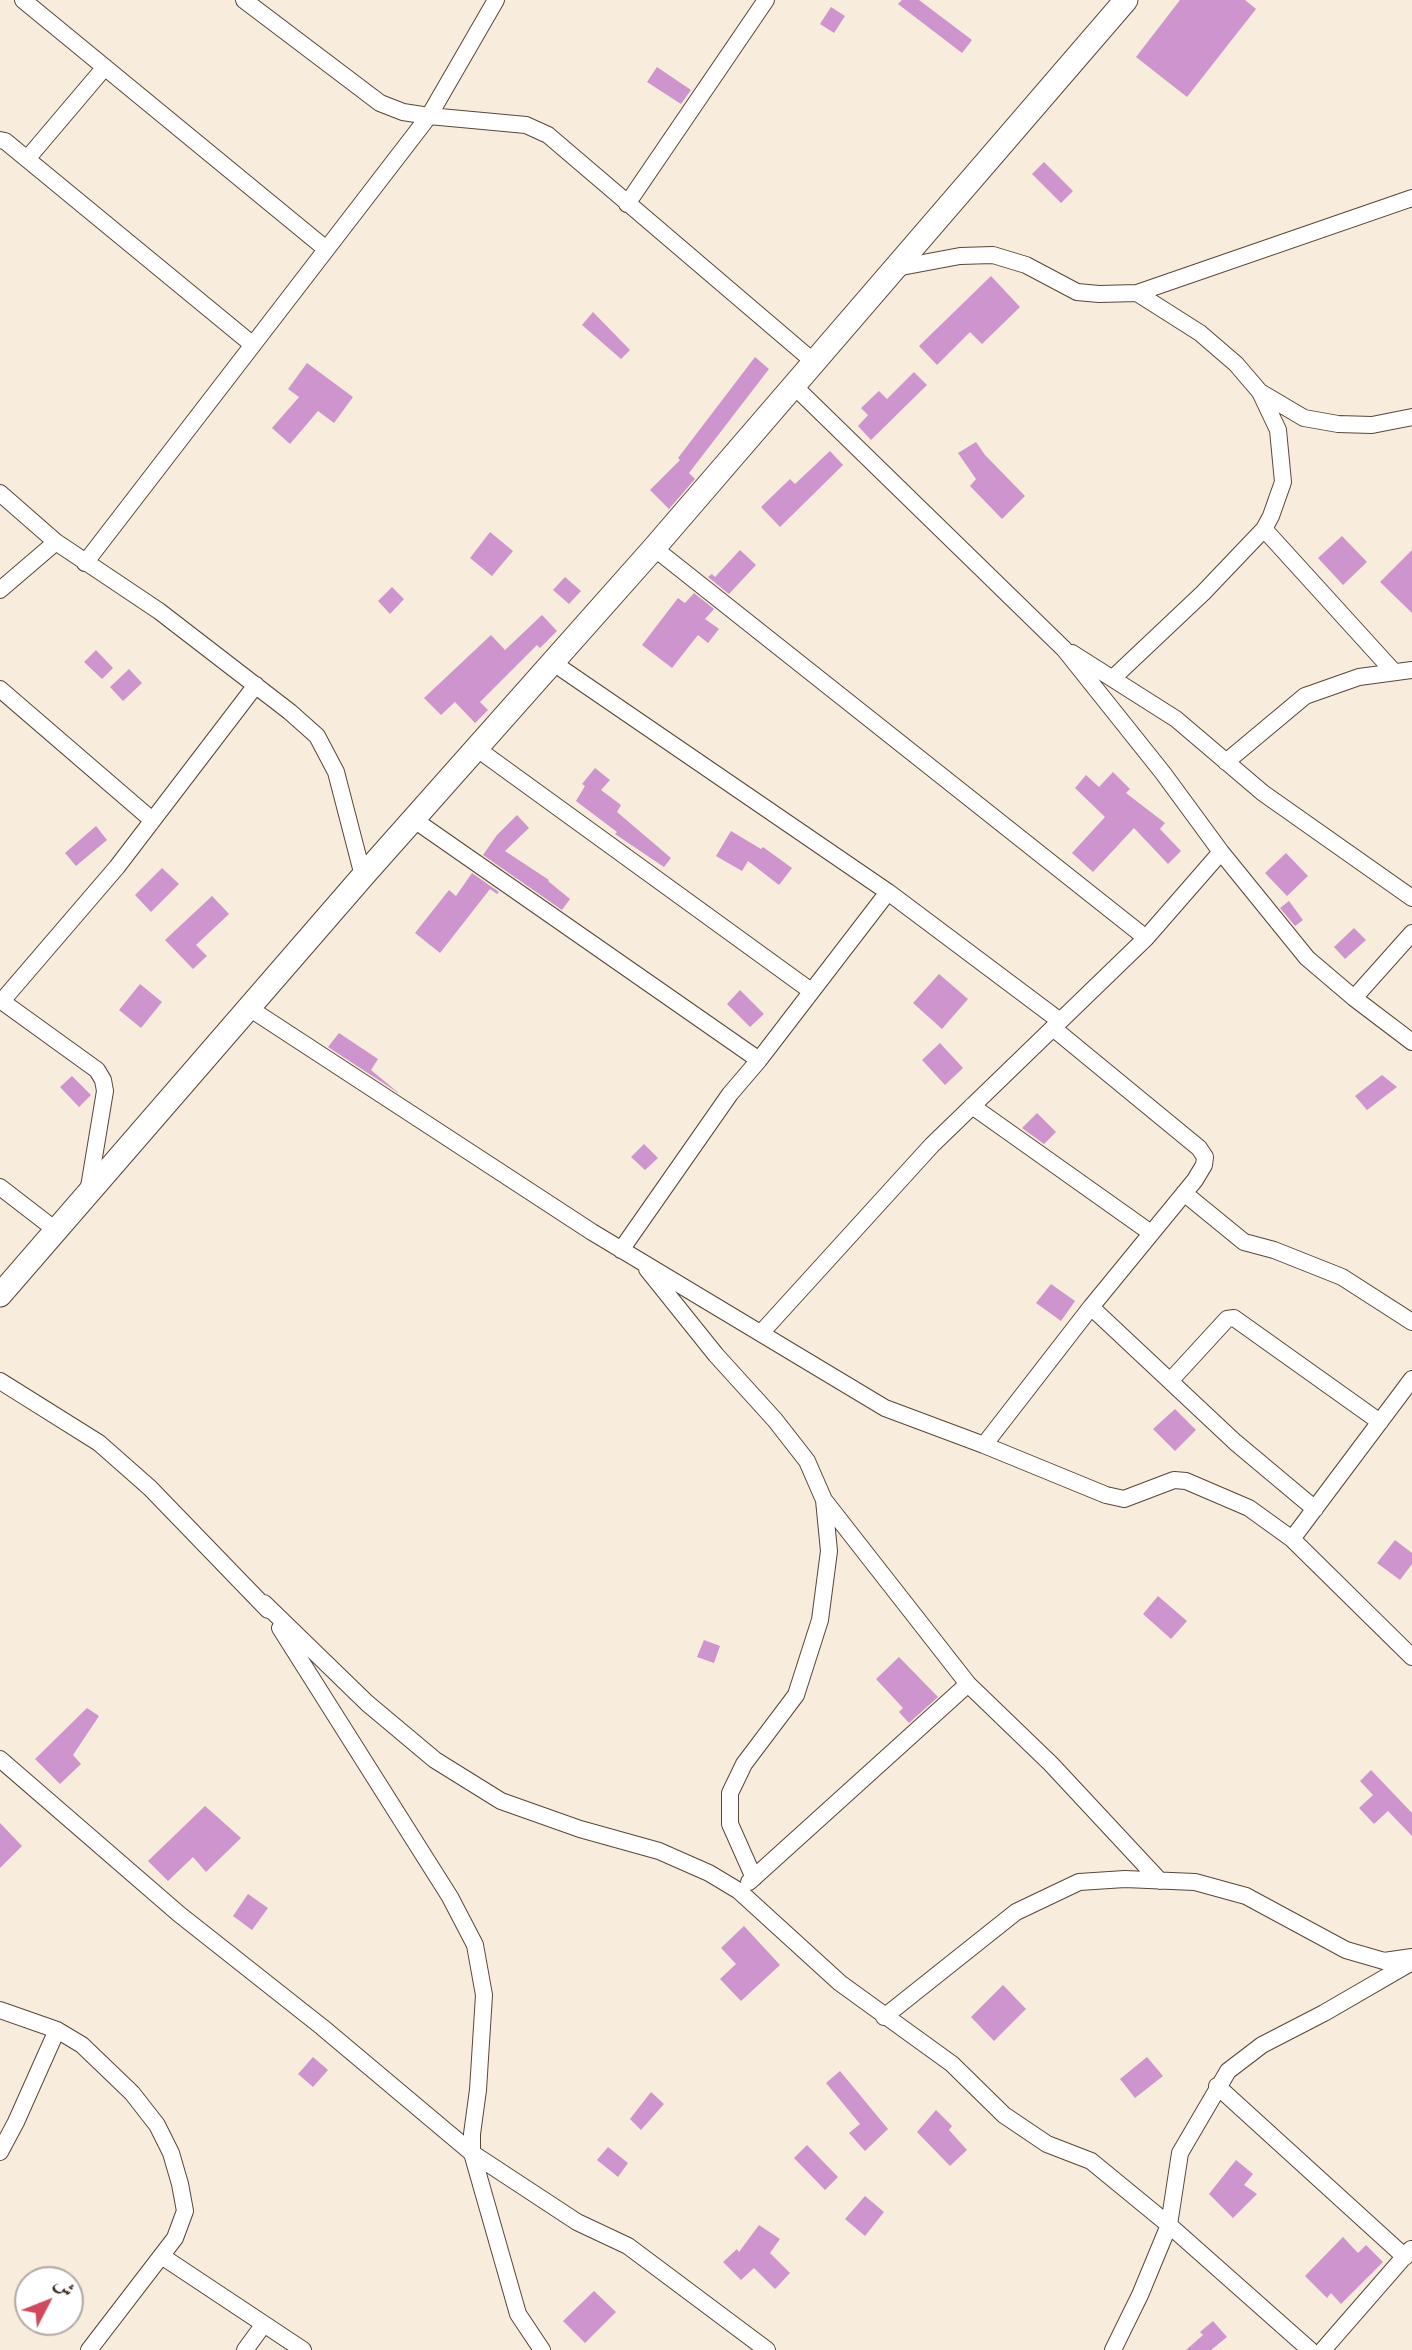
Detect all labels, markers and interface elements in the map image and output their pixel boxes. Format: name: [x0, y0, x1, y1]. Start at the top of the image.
north arrow: [14, 2266, 84, 2336]
text: ش: [50, 2275, 77, 2301]

